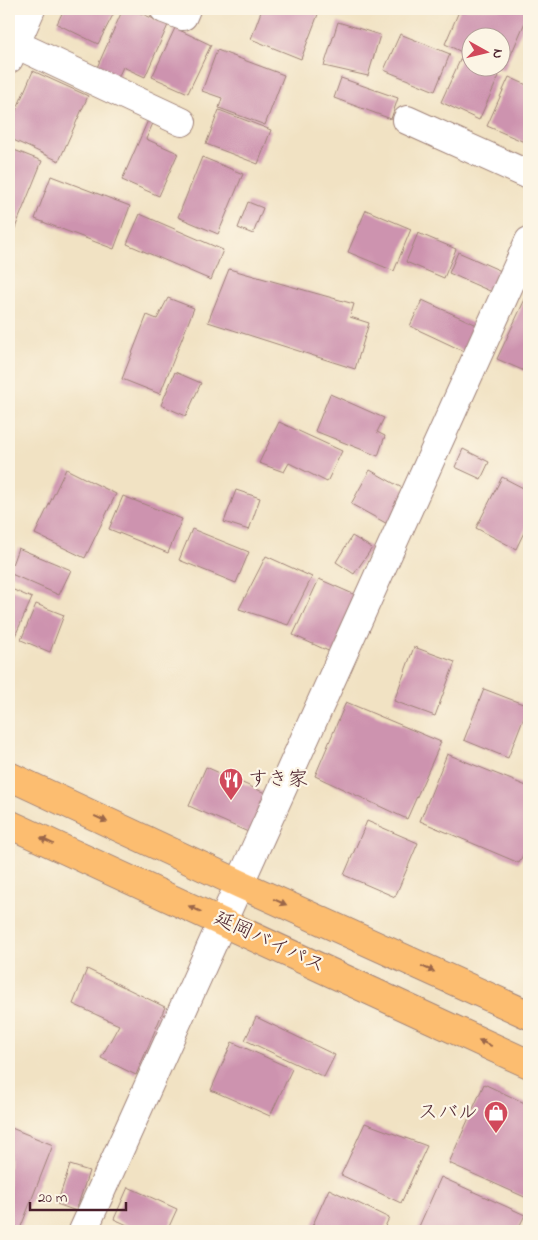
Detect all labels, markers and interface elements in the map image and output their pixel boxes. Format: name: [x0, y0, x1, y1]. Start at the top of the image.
north arrow: [460, 28, 510, 78]
text: N: [486, 47, 508, 60]
place label: すき家: [248, 766, 308, 795]
restaurant icon: すき家: [218, 767, 244, 801]
one-way arrow: [94, 815, 108, 823]
one-way arrow: [40, 837, 54, 845]
one-way arrow: [273, 898, 287, 906]
one-way arrow: [187, 905, 202, 913]
street label: 延岡バイパス: [209, 905, 329, 981]
one-way arrow: [421, 965, 435, 973]
one-way arrow: [478, 1039, 492, 1047]
place label: スバル: [418, 1099, 478, 1128]
shop icon: スバル: [483, 1100, 509, 1134]
scale bar: [30, 1180, 126, 1212]
text: 20 m: [38, 1187, 68, 1209]

